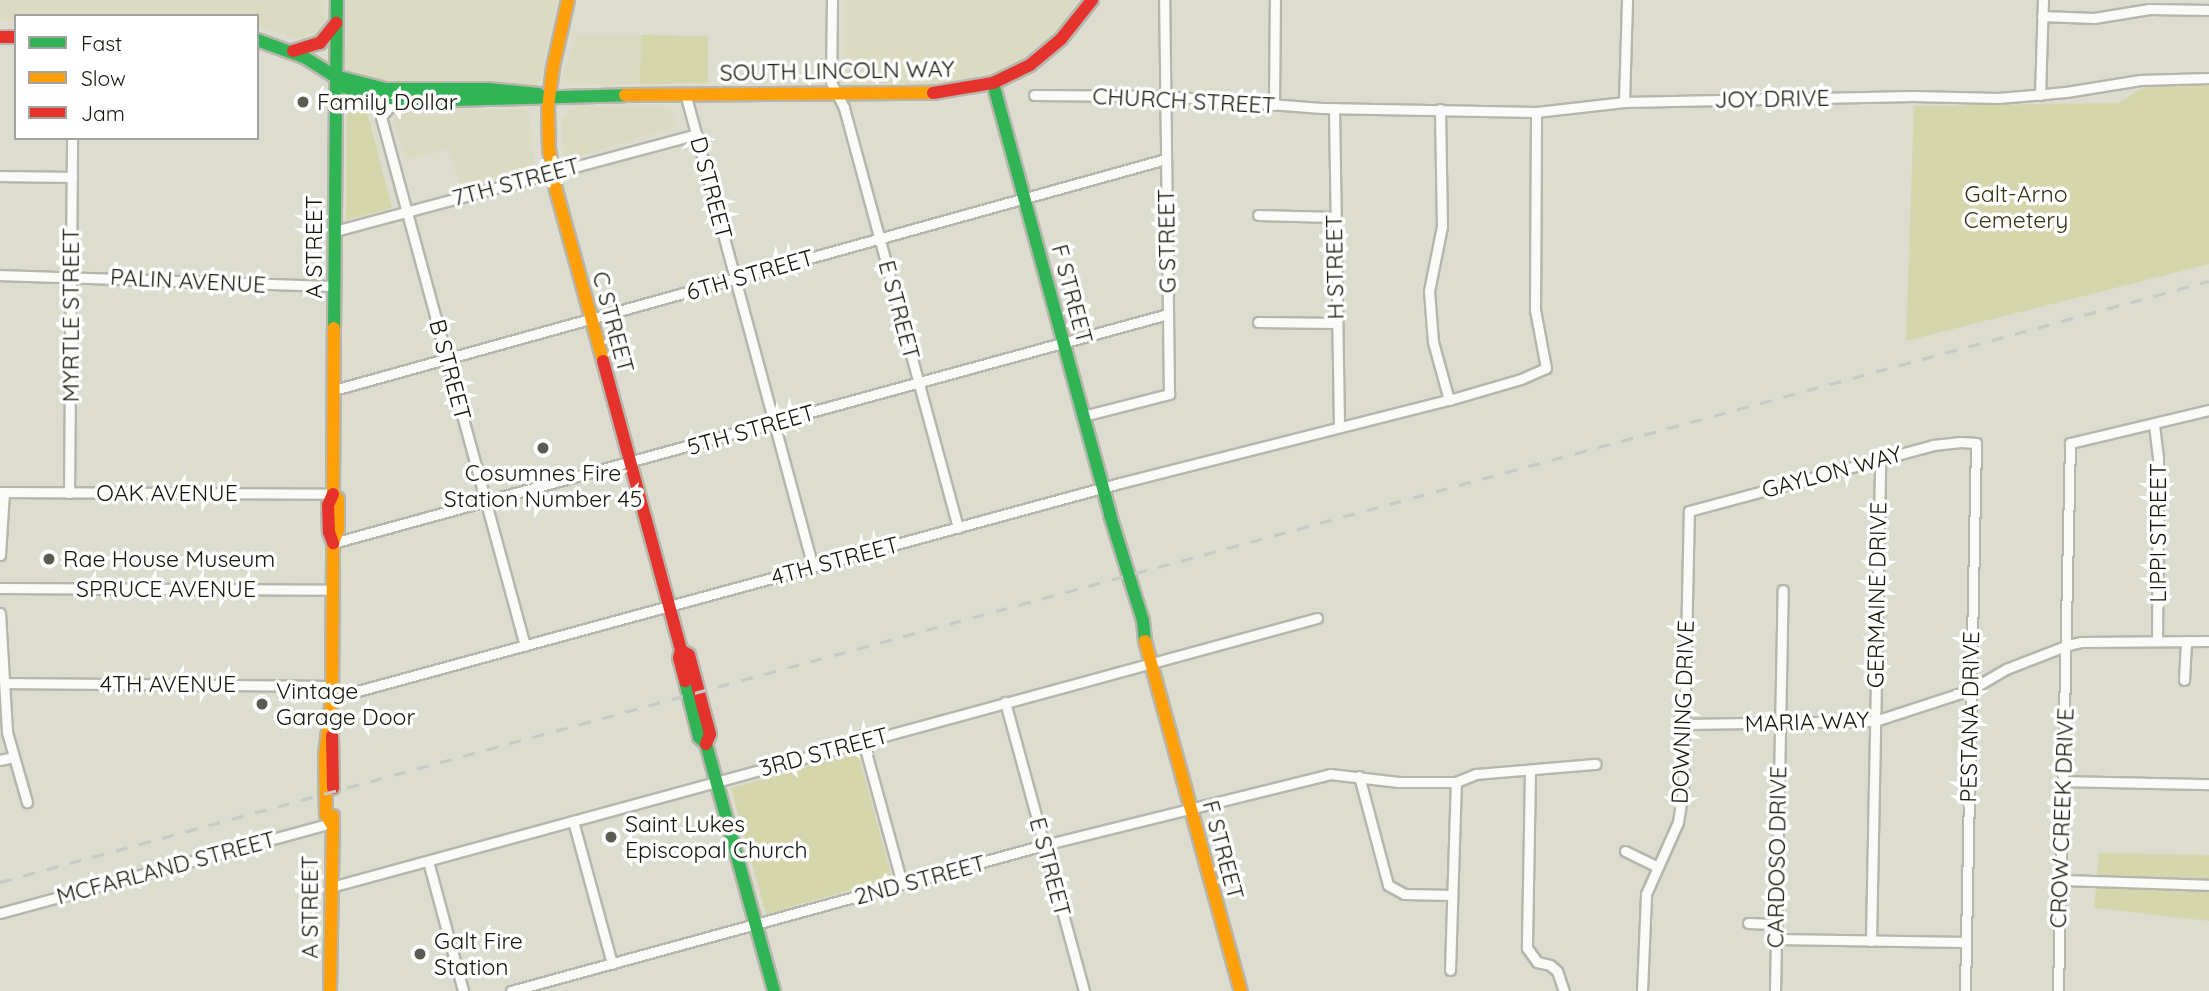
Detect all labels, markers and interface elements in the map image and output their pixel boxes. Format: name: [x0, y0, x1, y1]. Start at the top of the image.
legend: [14, 14, 259, 140]
text: Fast: [81, 30, 122, 56]
street label: SOUTH LINCOLN WAY: [719, 55, 955, 87]
text: Slow: [81, 65, 126, 91]
street label: CHURCH STREET: [1092, 82, 1276, 120]
street label: JOY DRIVE: [1714, 84, 1830, 114]
place label: Family Dollar: [317, 88, 458, 116]
marker: Family Dollar: [295, 94, 311, 110]
text: Jam: [81, 100, 125, 126]
street label: D STREET: [684, 134, 738, 242]
street label: 7TH STREET: [449, 152, 583, 212]
park label: Galt-Arno Cemetery: [1964, 180, 2068, 234]
street label: G STREET: [1152, 189, 1182, 293]
street label: A STREET: [300, 195, 328, 299]
street label: H STREET: [1320, 214, 1350, 320]
street label: MYRTLE STREET: [57, 228, 85, 402]
street label: F STREET: [1046, 241, 1098, 347]
street label: 6TH STREET: [683, 244, 817, 306]
street label: E STREET: [873, 257, 925, 363]
street label: PALIN AVENUE: [109, 263, 267, 299]
street label: C STREET: [586, 268, 640, 376]
street label: B STREET: [423, 316, 477, 424]
street label: 5TH STREET: [684, 399, 818, 461]
marker: Cosumnes Fire Station Number 45: [535, 440, 551, 456]
street label: GAYLON WAY: [1759, 440, 1905, 504]
place label: Cosumnes Fire Station Number 45: [444, 459, 642, 513]
street label: LIPPI STREET: [2144, 463, 2172, 603]
street label: OAK AVENUE: [96, 479, 238, 507]
street label: GERMAINE DRIVE: [1862, 502, 1892, 688]
street label: 4TH STREET: [768, 531, 902, 591]
place label: Rae House Museum: [63, 545, 275, 573]
marker: Rae House Museum: [41, 551, 57, 567]
street label: SPRUCE AVENUE: [76, 575, 256, 603]
street label: DOWNING DRIVE: [1666, 620, 1700, 804]
street label: PESTANA DRIVE: [1955, 631, 1985, 803]
street label: 4TH AVENUE: [100, 670, 236, 698]
place label: Vintage Garage Door: [276, 677, 415, 731]
marker: Vintage Garage Door: [254, 696, 270, 712]
street label: MARIA WAY: [1744, 706, 1870, 738]
street label: CROW CREEK DRIVE: [2044, 707, 2080, 929]
street label: 3RD STREET: [756, 722, 892, 782]
street label: CARDOSO DRIVE: [1762, 766, 1792, 948]
street label: F STREET: [1197, 797, 1249, 903]
place label: Saint Lukes Episcopal Church: [625, 810, 807, 864]
street label: E STREET: [1024, 814, 1076, 920]
street label: MCFARLAND STREET: [54, 825, 278, 911]
marker: Saint Lukes Episcopal Church: [603, 829, 619, 845]
street label: 2ND STREET: [851, 849, 989, 911]
street label: A STREET: [296, 855, 324, 959]
place label: Galt Fire Station: [434, 927, 523, 981]
marker: Galt Fire Station: [412, 946, 428, 962]

